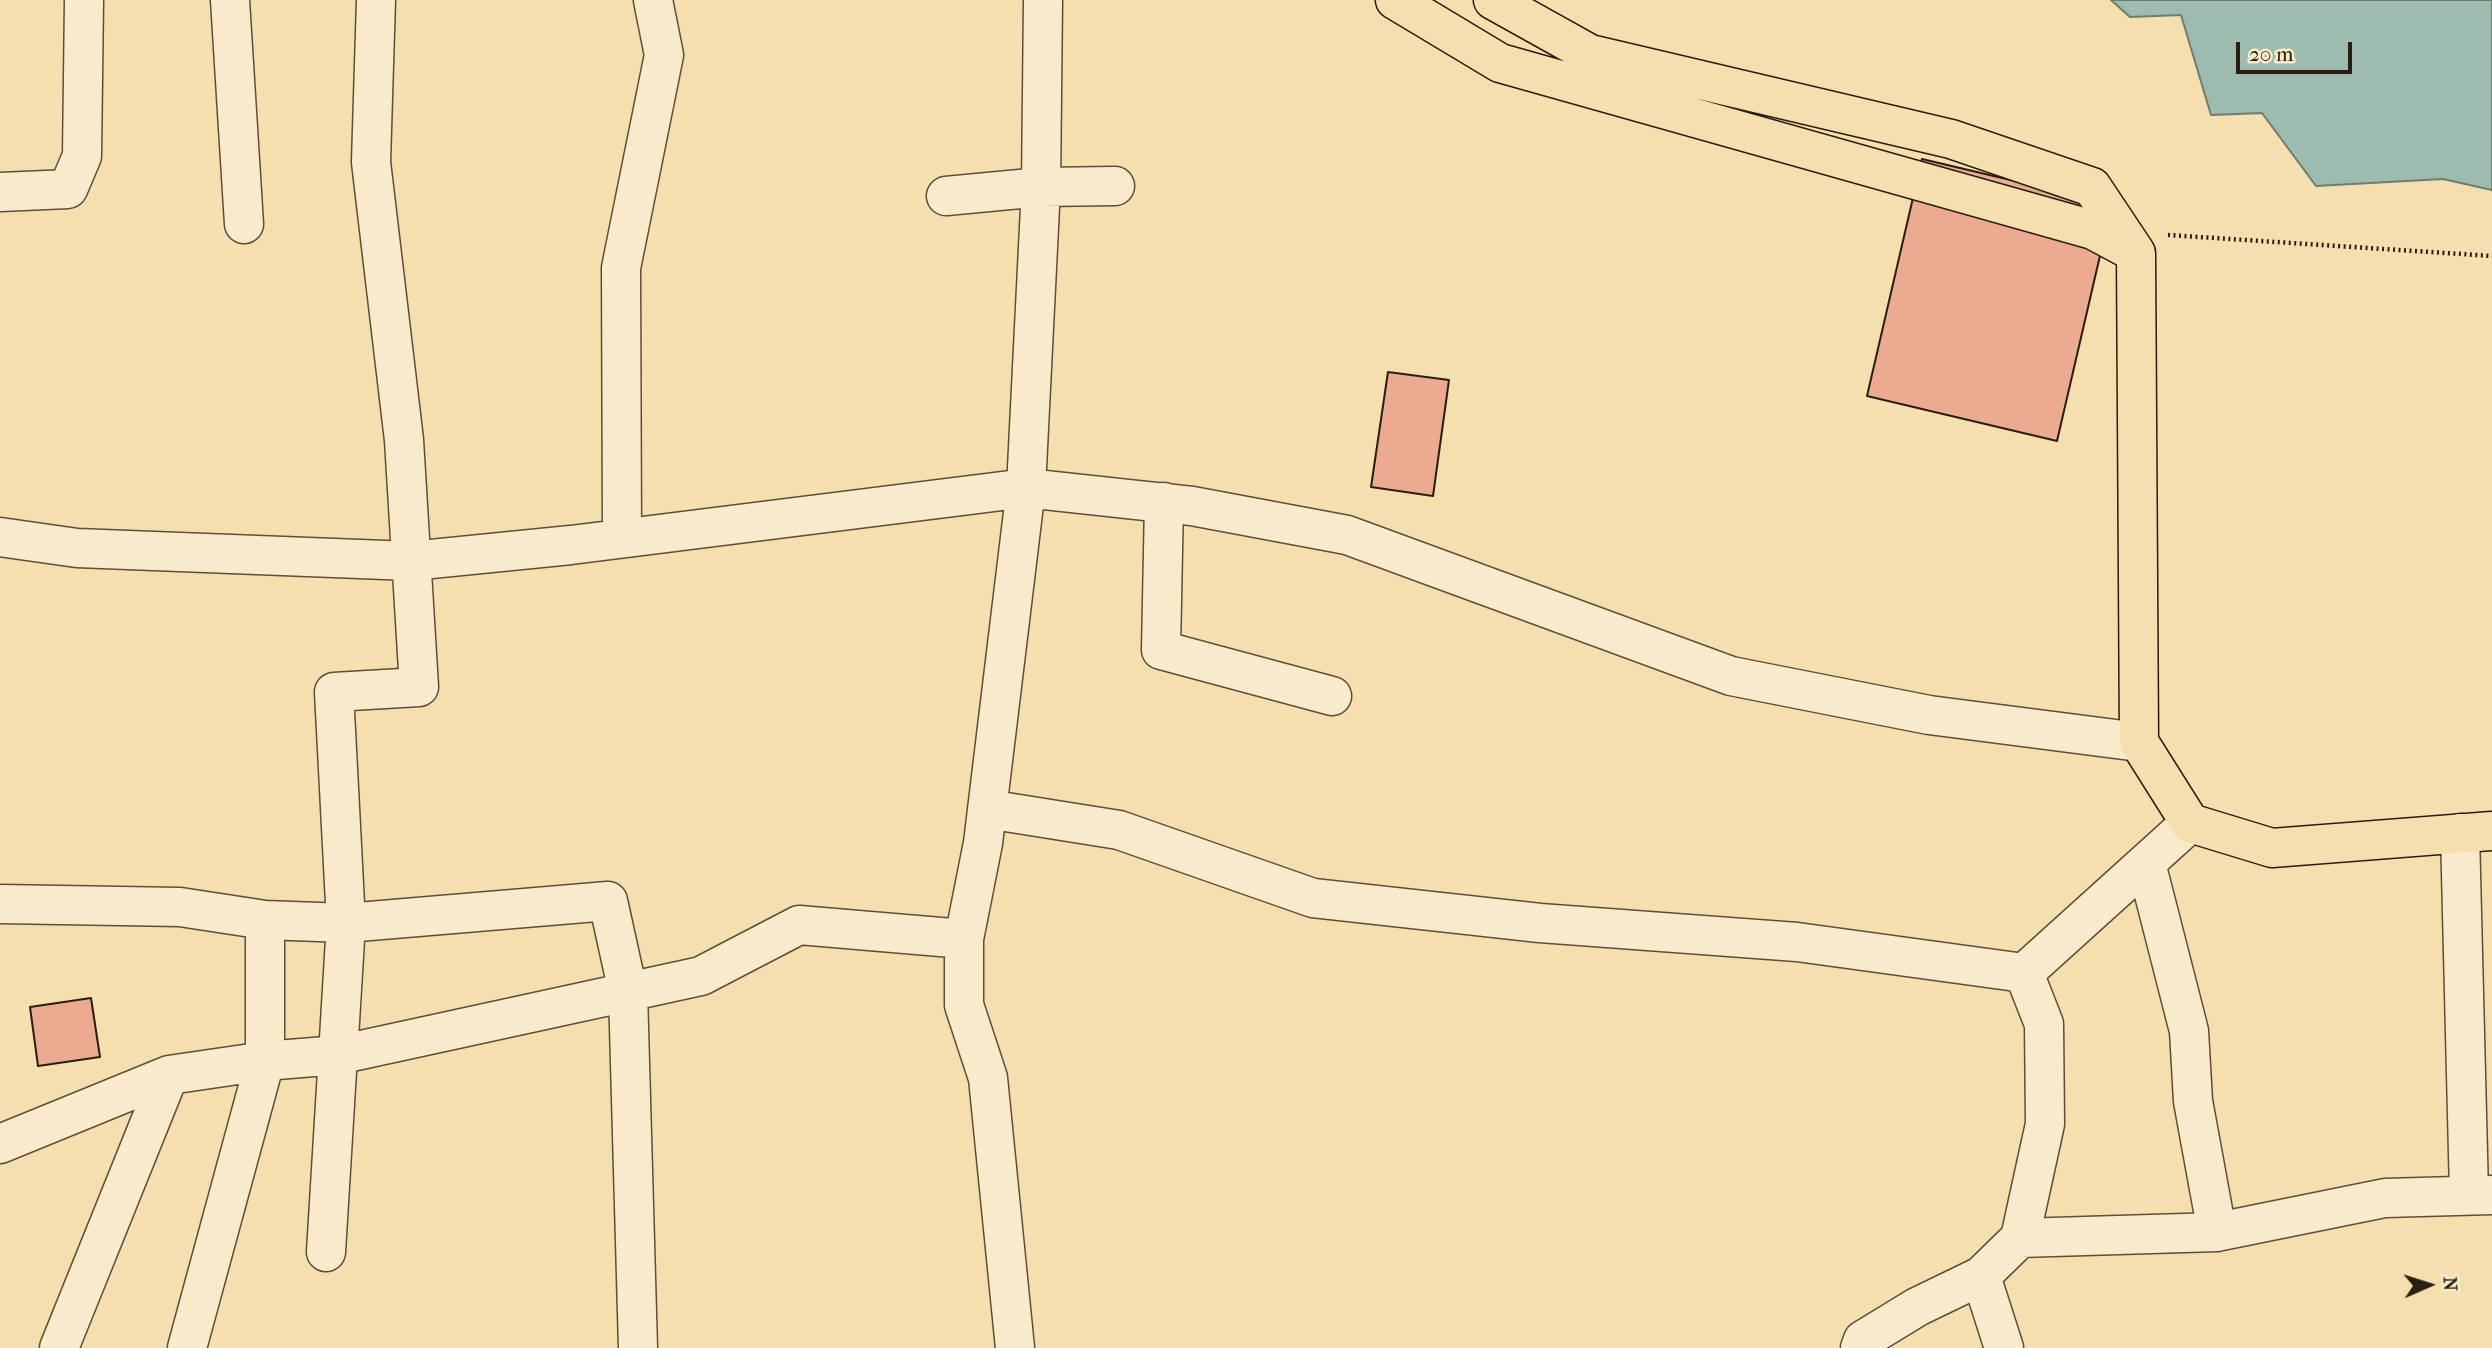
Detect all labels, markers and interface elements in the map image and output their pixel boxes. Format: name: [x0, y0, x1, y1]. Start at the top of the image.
scale bar: [2240, 28, 2356, 72]
text: 20 m: [2249, 42, 2293, 66]
north arrow: [2394, 1250, 2464, 1320]
text: N: [2439, 1276, 2461, 1292]

